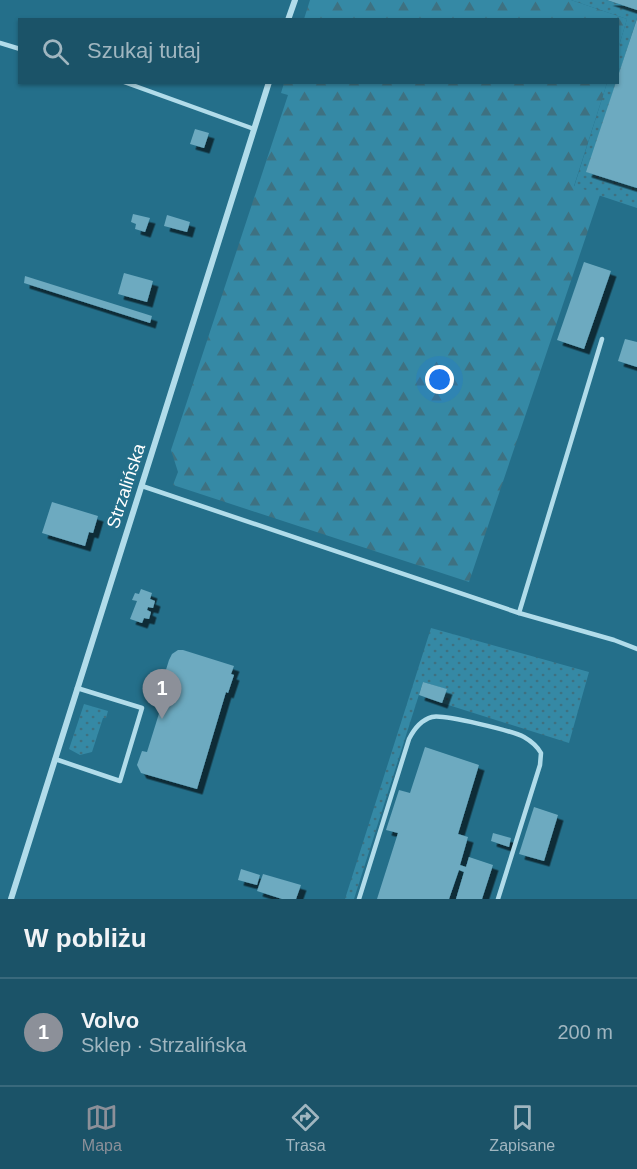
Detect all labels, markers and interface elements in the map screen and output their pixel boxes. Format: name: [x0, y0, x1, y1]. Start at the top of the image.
search box: [18, 18, 619, 84]
icon: search: [39, 35, 72, 68]
text: Szukaj tutaj: [87, 38, 201, 63]
your location: [425, 365, 454, 394]
street label: Strzalińska: [103, 440, 149, 531]
pin: 1: [142, 670, 182, 719]
text: W pobliżu: [24, 923, 147, 953]
text: Volvo: [81, 1008, 139, 1033]
text: 1: [38, 1021, 49, 1043]
text: 200 m: [557, 1021, 613, 1043]
text: Sklep · Strzalińska: [81, 1034, 247, 1056]
tab: Mapa: [82, 1101, 122, 1155]
tab: Trasa: [285, 1101, 326, 1155]
tab: Zapisane: [489, 1101, 555, 1155]

